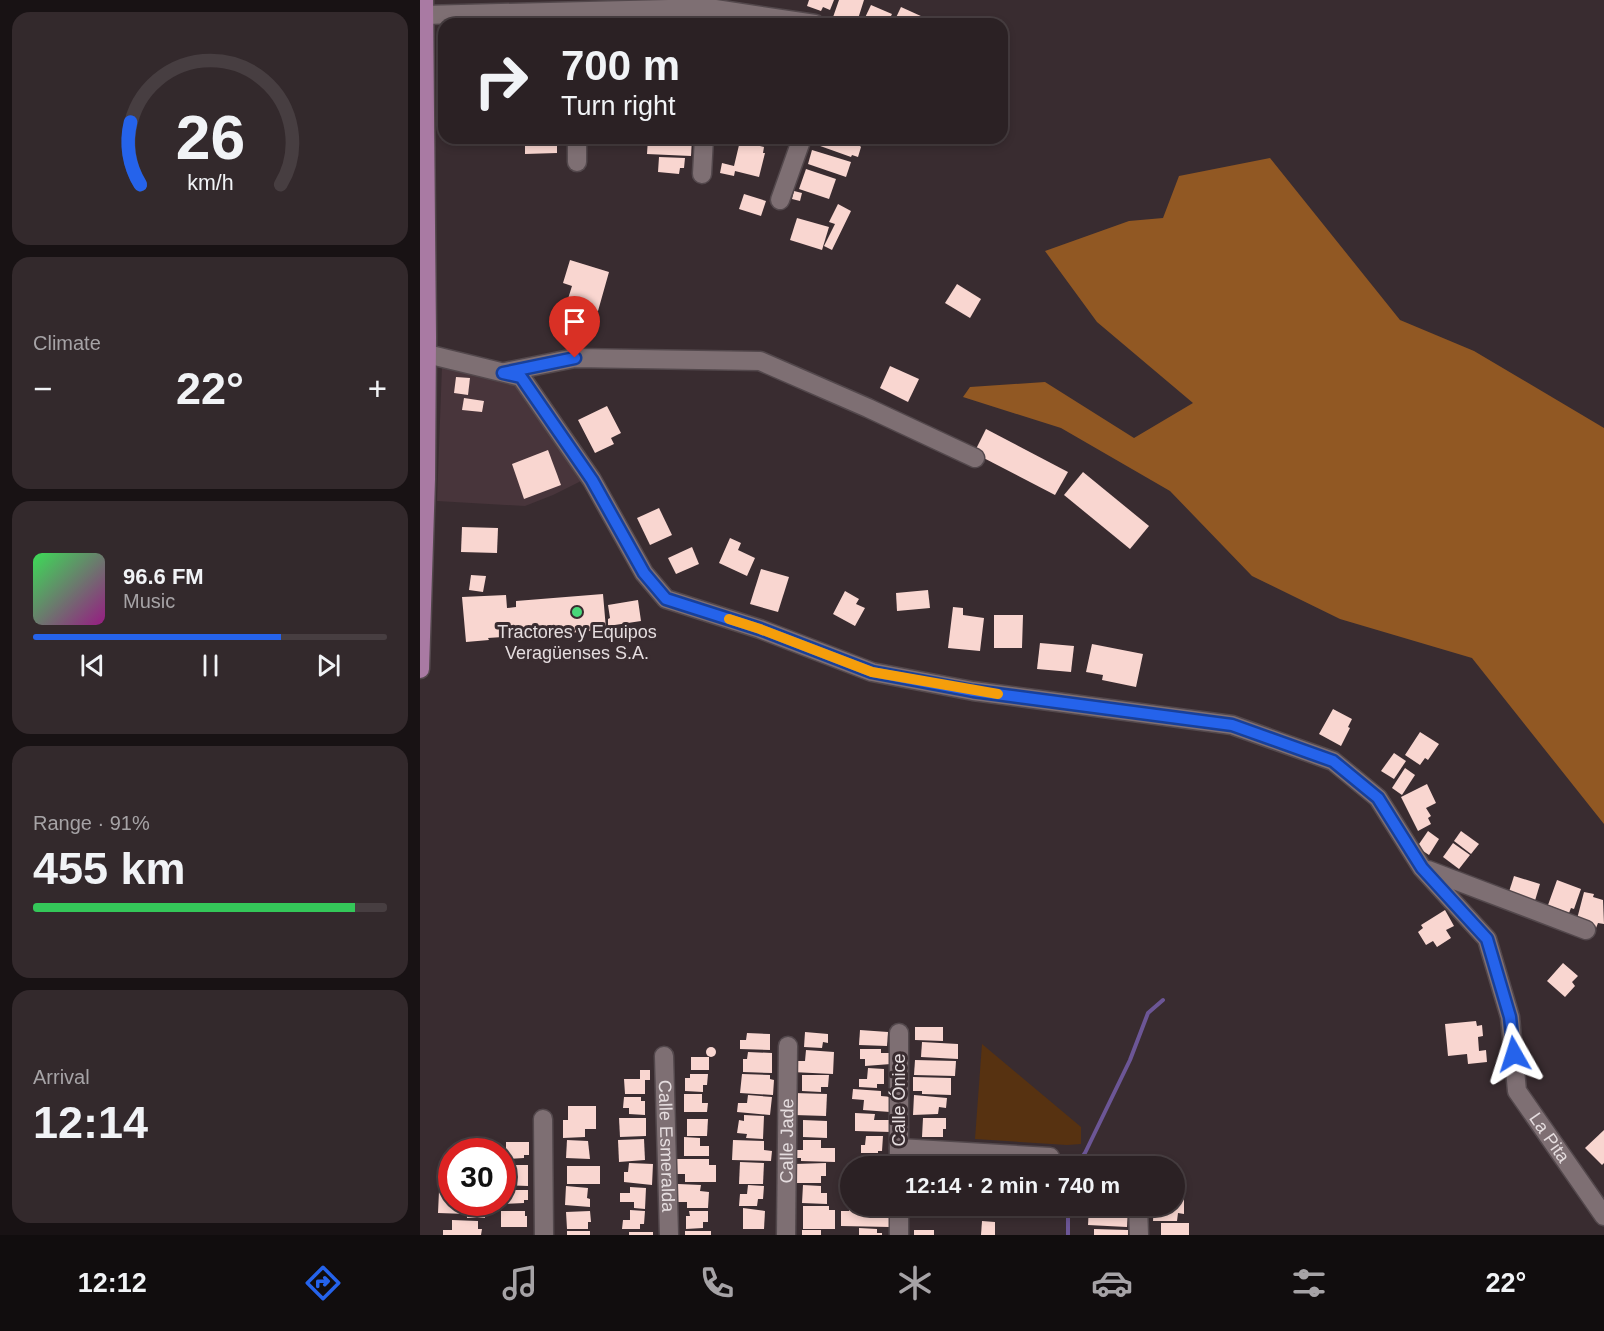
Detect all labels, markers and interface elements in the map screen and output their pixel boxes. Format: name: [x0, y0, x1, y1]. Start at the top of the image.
icon: right: [462, 42, 540, 120]
text: 700 m: [561, 42, 680, 89]
text: Turn right: [561, 91, 676, 121]
text: 26: [175, 103, 245, 172]
text: km/h: [187, 172, 233, 196]
pin: [549, 296, 600, 358]
icon: arrive: [558, 305, 591, 338]
text: Climate: [33, 332, 101, 354]
text: 22°: [176, 363, 244, 414]
text: −: [33, 370, 52, 407]
text: +: [368, 370, 387, 407]
text: 96.6 FM: [123, 564, 204, 589]
text: Music: [123, 590, 175, 612]
marker: Tractores y Equipos Veragüenses S.A.: [570, 605, 584, 619]
place label: Tractores y Equipos Veragüenses S.A.: [497, 622, 657, 663]
icon: previous: [76, 649, 109, 682]
icon: pause: [194, 649, 227, 682]
icon: next: [312, 649, 345, 682]
text: Range · 91%: [33, 812, 150, 834]
text: 455 km: [33, 843, 186, 894]
position arrow: [1482, 1022, 1546, 1086]
street label: Calle Ónice: [888, 1053, 909, 1147]
text: Arrival: [33, 1066, 90, 1088]
street label: Calle Esmeralda: [655, 1080, 678, 1213]
text: 12:14: [33, 1097, 148, 1148]
street label: Calle Jade: [777, 1098, 797, 1184]
street label: La Pita: [1525, 1109, 1574, 1167]
speed limit sign: 30: [438, 1138, 516, 1216]
text: 12:14 · 2 min · 740 m: [905, 1173, 1120, 1198]
icon: directions: [302, 1262, 344, 1304]
icon: music: [499, 1262, 541, 1304]
icon: phone: [696, 1262, 738, 1304]
icon: climate: [894, 1262, 936, 1304]
icon: car: [1091, 1262, 1133, 1304]
icon: filters: [1288, 1262, 1330, 1304]
text: 12:12: [78, 1268, 147, 1298]
text: 22°: [1485, 1268, 1526, 1298]

